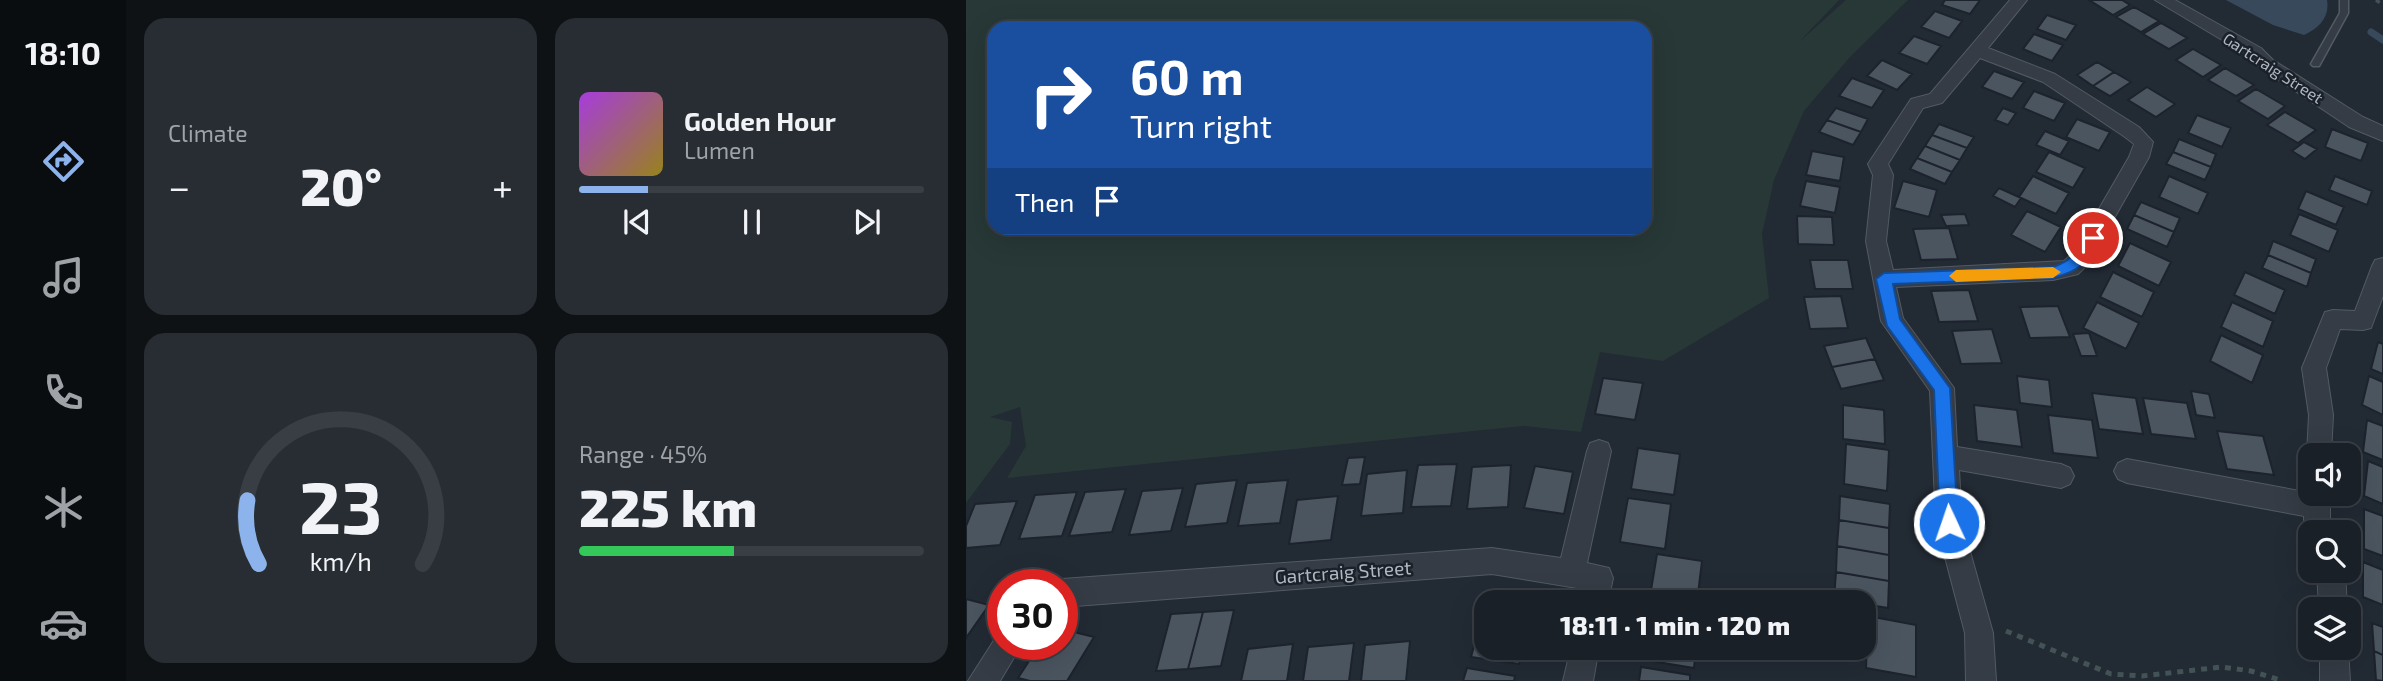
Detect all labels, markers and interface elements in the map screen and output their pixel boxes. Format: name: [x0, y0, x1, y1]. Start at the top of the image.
street label: Gartcraig Street: [2220, 28, 2327, 107]
text: 18:10: [25, 33, 101, 71]
text: 60 m: [1130, 46, 1244, 105]
icon: right: [1015, 49, 1106, 140]
text: Golden Hour: [684, 105, 836, 136]
text: Turn right: [1130, 106, 1272, 144]
text: Climate: [168, 119, 248, 147]
text: Lumen: [684, 136, 755, 164]
icon: directions: [39, 137, 88, 186]
text: 20°: [300, 154, 382, 216]
text: −: [168, 163, 190, 209]
text: +: [492, 163, 513, 209]
icon: arrive: [1088, 182, 1126, 220]
text: Then: [1015, 186, 1074, 217]
icon: previous: [618, 203, 656, 241]
icon: pause: [733, 203, 771, 241]
icon: next: [848, 203, 886, 241]
pin: [2063, 208, 2123, 268]
icon: arrive: [2074, 219, 2112, 257]
icon: music: [39, 253, 88, 302]
icon: phone: [39, 368, 88, 417]
text: Range · 45%: [579, 440, 707, 468]
map controls: [2298, 443, 2361, 660]
button: sound: [2298, 443, 2361, 506]
text: 23: [299, 461, 382, 549]
text: 225 km: [579, 475, 757, 537]
icon: climate: [39, 483, 88, 532]
position arrow: [1912, 486, 1986, 560]
button: search: [2298, 520, 2361, 583]
text: km/h: [309, 546, 372, 576]
street label: Gartcraig Street: [1274, 555, 1412, 588]
speed limit sign: 30: [987, 569, 1078, 660]
button: layers: [2298, 597, 2361, 660]
icon: car: [39, 599, 88, 648]
text: 18:11 · 1 min · 120 m: [1560, 609, 1790, 640]

